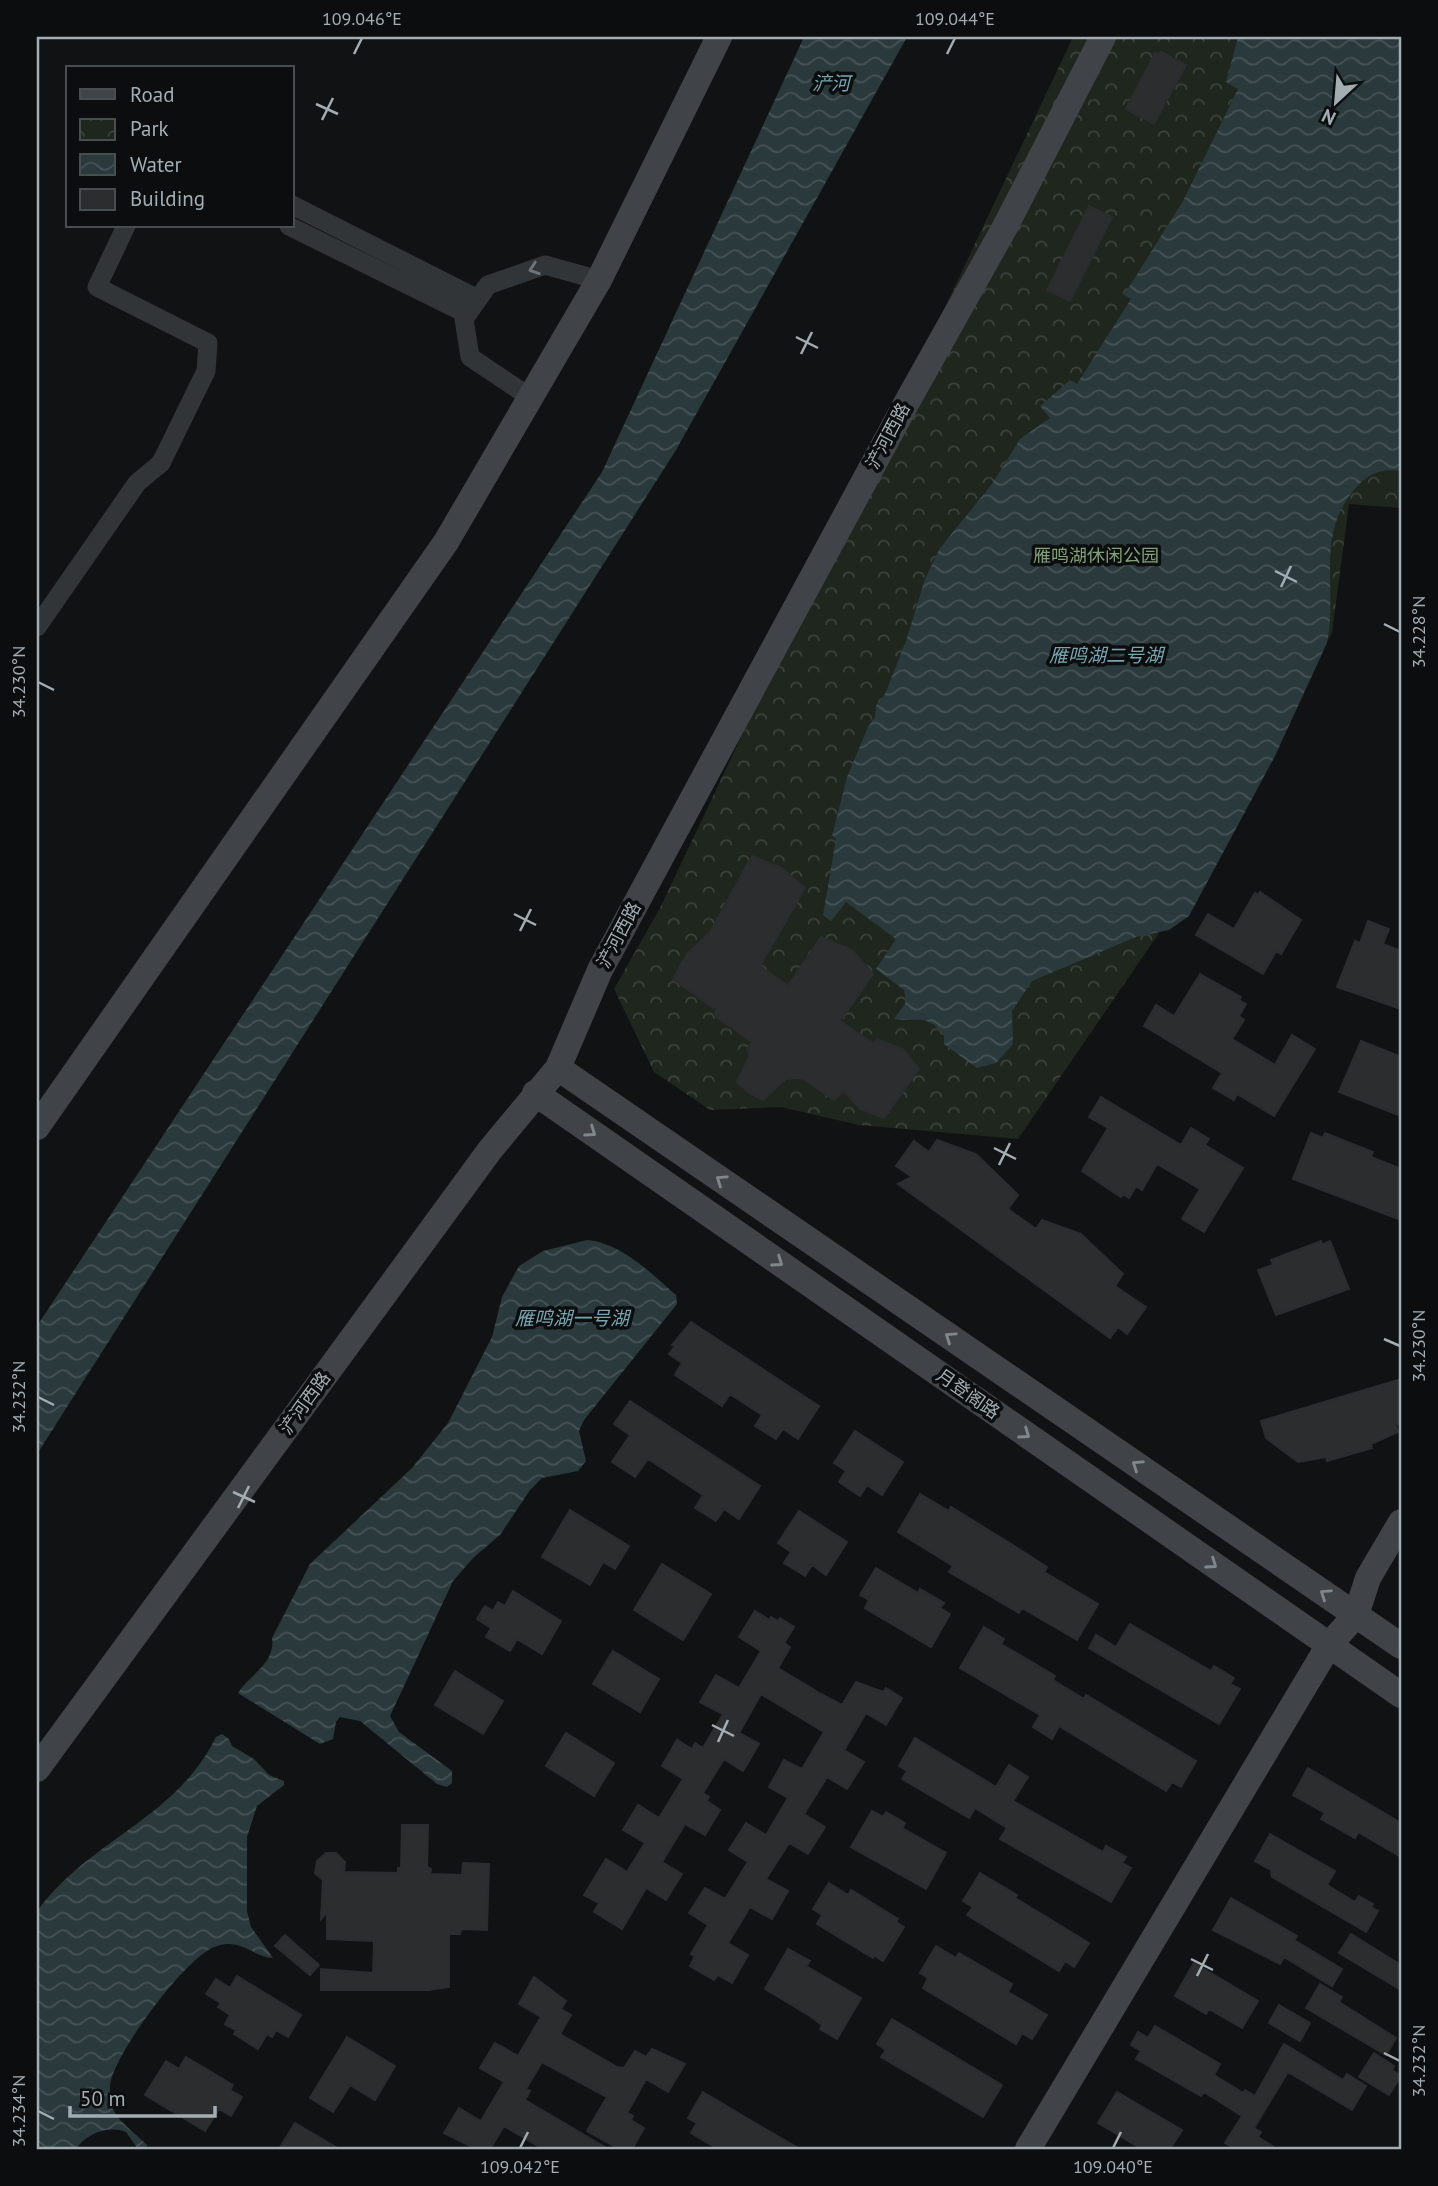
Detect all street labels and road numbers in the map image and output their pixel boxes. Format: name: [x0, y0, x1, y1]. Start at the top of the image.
street label: 浐河西路: [861, 399, 915, 473]
street label: 浐河西路: [592, 898, 646, 972]
street label: 月登阁路: [932, 1364, 1004, 1424]
street label: 浐河西路: [274, 1367, 335, 1439]

